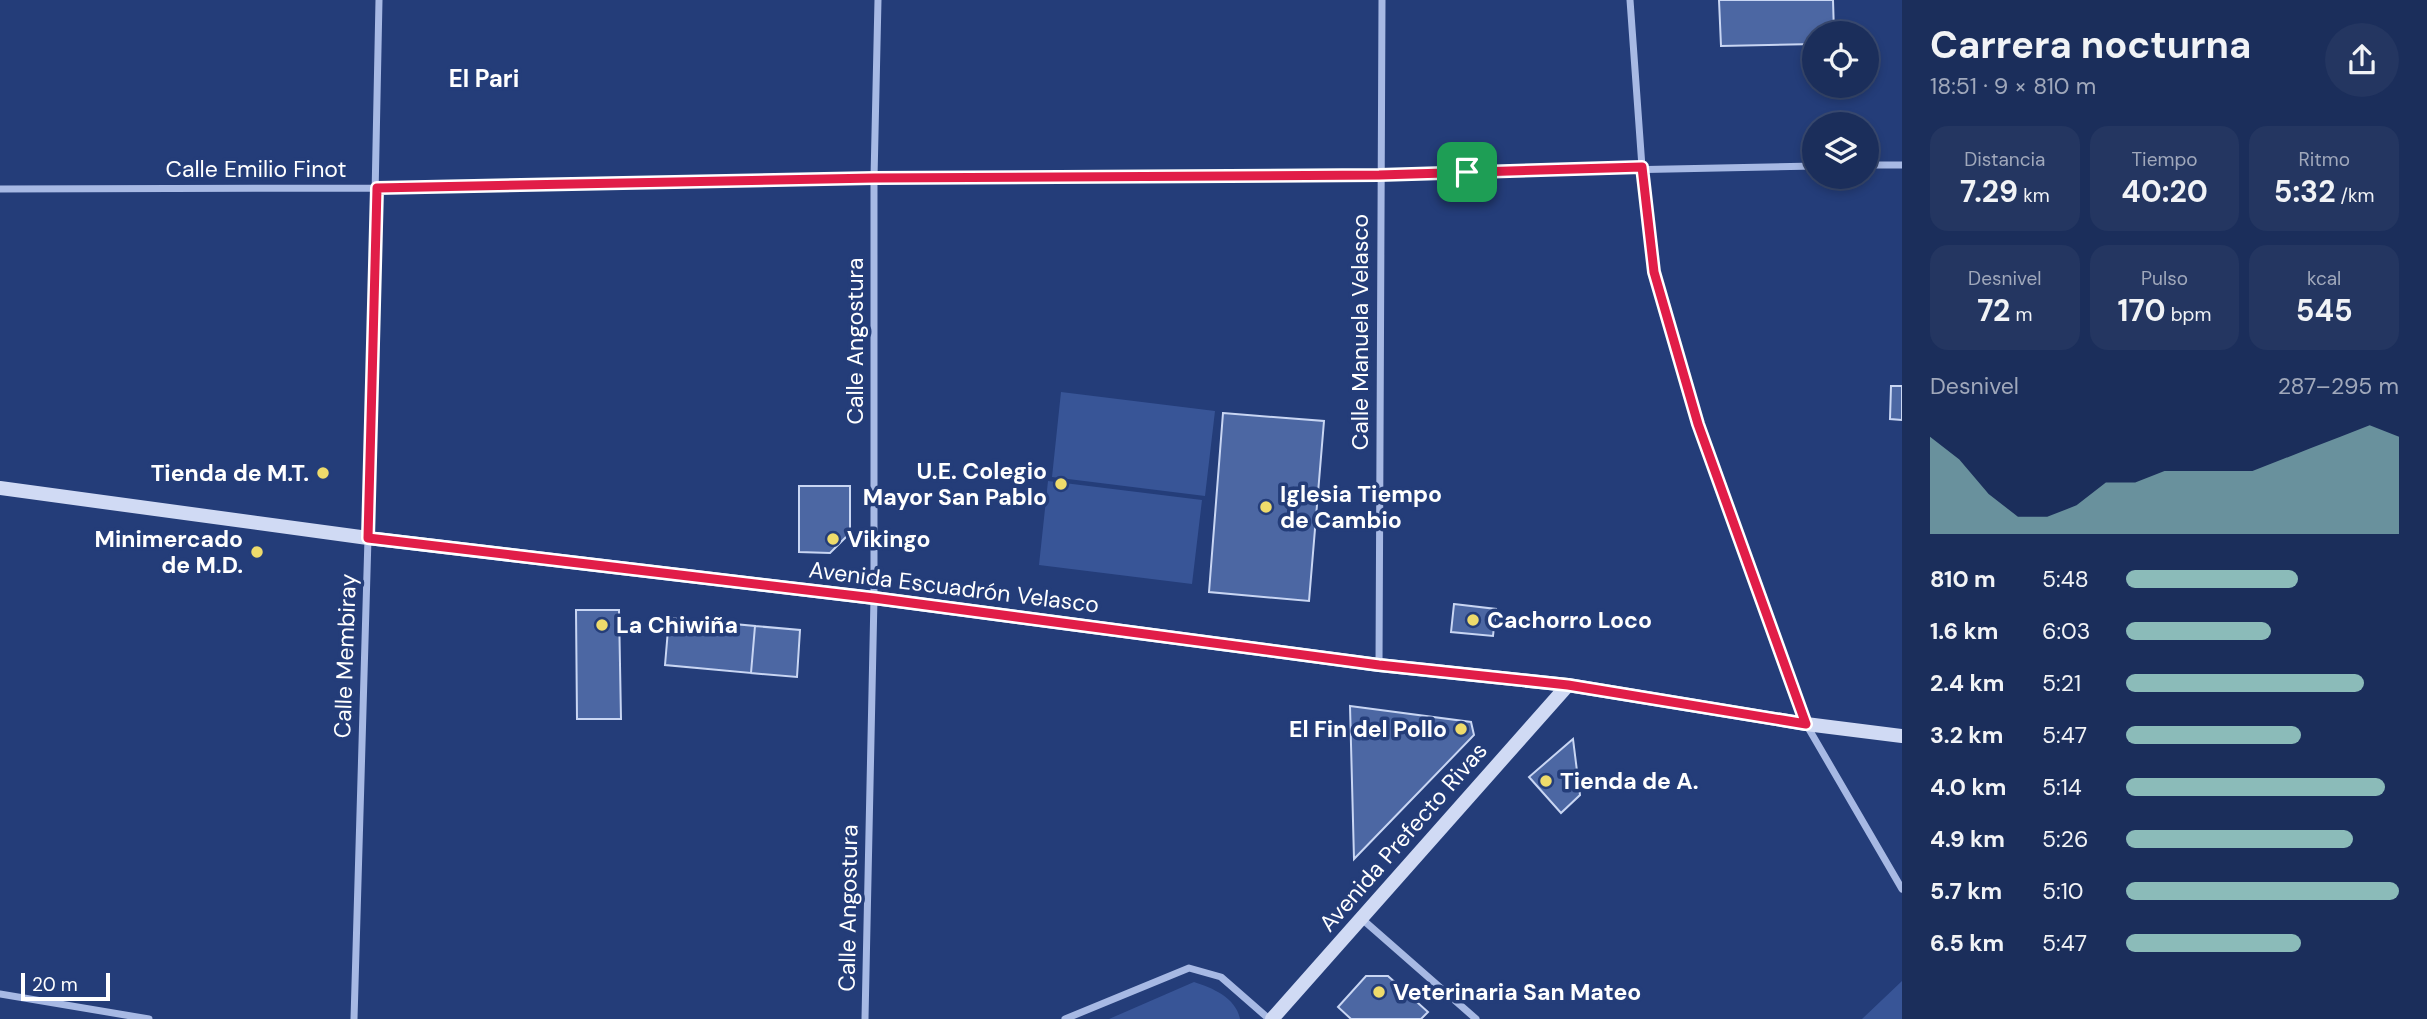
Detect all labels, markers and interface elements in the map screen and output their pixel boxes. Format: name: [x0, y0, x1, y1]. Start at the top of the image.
text: Carrera nocturna: [1930, 20, 2251, 70]
map controls: [1802, 21, 1879, 189]
button: locate: [1802, 21, 1879, 98]
button: share: [2325, 23, 2399, 97]
district label: El Pari: [449, 63, 519, 94]
text: 18:51 · 9 × 810 m: [1930, 71, 2096, 101]
button: layers: [1802, 112, 1879, 189]
pin: [1437, 142, 1497, 202]
text: Distancia: [1964, 147, 2045, 172]
text: Tiempo: [2131, 147, 2198, 172]
text: Ritmo: [2298, 147, 2350, 172]
icon: arrive: [1448, 153, 1486, 191]
street label: Calle Emilio Finot: [165, 154, 347, 184]
text: 7.29: [1960, 172, 2018, 211]
text: 40:20: [2121, 172, 2208, 211]
text: 5:32: [2274, 172, 2336, 211]
text: km: [2018, 183, 2050, 208]
text: /km: [2336, 183, 2375, 208]
street label: Calle Manuela Velasco: [1345, 214, 1375, 450]
street label: Calle Angostura: [840, 257, 870, 425]
text: Desnivel: [1968, 266, 2042, 291]
text: Pulso: [2141, 266, 2188, 291]
text: kcal: [2307, 266, 2341, 291]
text: 72: [1977, 291, 2010, 330]
text: 170: [2118, 291, 2166, 330]
text: 545: [2296, 291, 2353, 330]
text: m: [2010, 302, 2032, 327]
text: bpm: [2166, 302, 2211, 327]
text: Desnivel: [1930, 371, 2019, 401]
text: 287–295 m: [2278, 371, 2399, 401]
place label: U.E. Colegio Mayor San Pablo: [863, 456, 1047, 512]
place label: Tienda de M.T.: [151, 458, 309, 488]
marker: Tienda de M.T.: [315, 465, 331, 481]
marker: U.E. Colegio Mayor San Pablo: [1053, 476, 1069, 492]
place label: Iglesia Tiempo de Cambio: [1280, 479, 1442, 535]
marker: Iglesia Tiempo de Cambio: [1258, 499, 1274, 515]
place label: Minimercado de M.D.: [95, 524, 243, 580]
place label: Vikingo: [847, 524, 931, 554]
marker: Vikingo: [825, 531, 841, 547]
marker: Minimercado de M.D.: [249, 544, 265, 560]
street label: Avenida Escuadrón Velasco: [807, 554, 1101, 620]
text: 810 m: [1930, 564, 1996, 594]
text: 5:48: [2042, 564, 2089, 594]
street label: Calle Membiray: [327, 573, 363, 739]
place label: Cachorro Loco: [1487, 605, 1652, 635]
place label: La Chiwiña: [616, 610, 738, 640]
marker: Cachorro Loco: [1465, 612, 1481, 628]
text: 1.6 km: [1930, 616, 1998, 646]
text: 6:03: [2042, 616, 2090, 646]
marker: La Chiwiña: [594, 617, 610, 633]
text: 2.4 km: [1930, 668, 2004, 698]
text: 5:21: [2042, 668, 2081, 698]
place label: El Fin del Pollo: [1289, 714, 1447, 744]
text: 3.2 km: [1930, 720, 2003, 750]
text: 5:47: [2042, 720, 2087, 750]
marker: El Fin del Pollo: [1453, 721, 1469, 737]
street label: Avenida Prefecto Rivas: [1312, 736, 1494, 938]
place label: Tienda de A.: [1560, 766, 1698, 796]
text: 4.0 km: [1930, 772, 2006, 802]
text: 5:14: [2042, 772, 2082, 802]
marker: Tienda de A.: [1538, 773, 1554, 789]
street label: Calle Angostura: [832, 824, 864, 992]
text: 4.9 km: [1930, 824, 2005, 854]
text: 5:26: [2042, 824, 2088, 854]
text: 5.7 km: [1930, 876, 2002, 906]
text: 5:10: [2042, 876, 2084, 906]
text: 6.5 km: [1930, 928, 2004, 958]
text: 5:47: [2042, 928, 2087, 958]
scale bar: [21, 970, 110, 1002]
text: 20 m: [32, 972, 78, 997]
place label: Veterinaria San Mateo: [1393, 977, 1641, 1007]
marker: Veterinaria San Mateo: [1371, 984, 1387, 1000]

